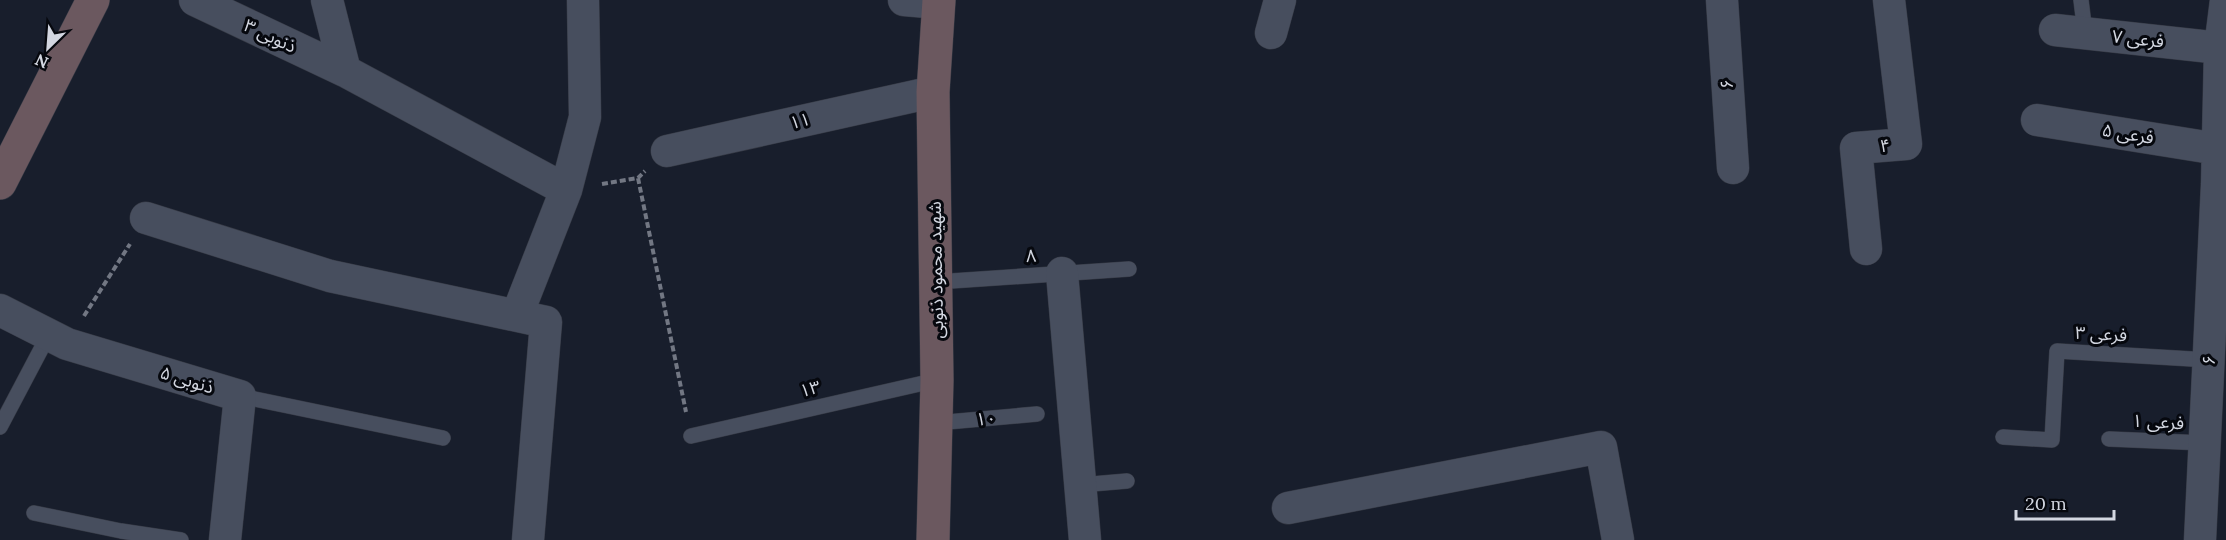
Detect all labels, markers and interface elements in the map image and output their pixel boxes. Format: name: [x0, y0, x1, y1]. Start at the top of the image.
street label: ذنوبی ۳: [240, 13, 300, 58]
north arrow: [18, 18, 78, 78]
street label: فرعی ۷: [2111, 24, 2165, 53]
text: N: [32, 50, 51, 73]
street label: ۶: [1715, 78, 1738, 90]
street label: ۱۱: [787, 107, 813, 134]
street label: فرعی ۵: [2101, 118, 2156, 149]
street label: ۴: [1879, 134, 1891, 157]
street label: شهید محمود ذنوبی: [923, 201, 948, 339]
street label: ۸: [1025, 244, 1037, 267]
street label: فرعی ۳: [2074, 321, 2128, 346]
street label: ۶: [2197, 354, 2220, 366]
street label: ذنوبی ۵: [157, 360, 217, 399]
street label: ۱۳: [797, 375, 823, 402]
street label: ۱۰: [975, 406, 997, 431]
street label: فرعی ۱: [2131, 409, 2185, 434]
scale bar: [2016, 483, 2114, 521]
text: 20 m: [2025, 492, 2067, 515]

